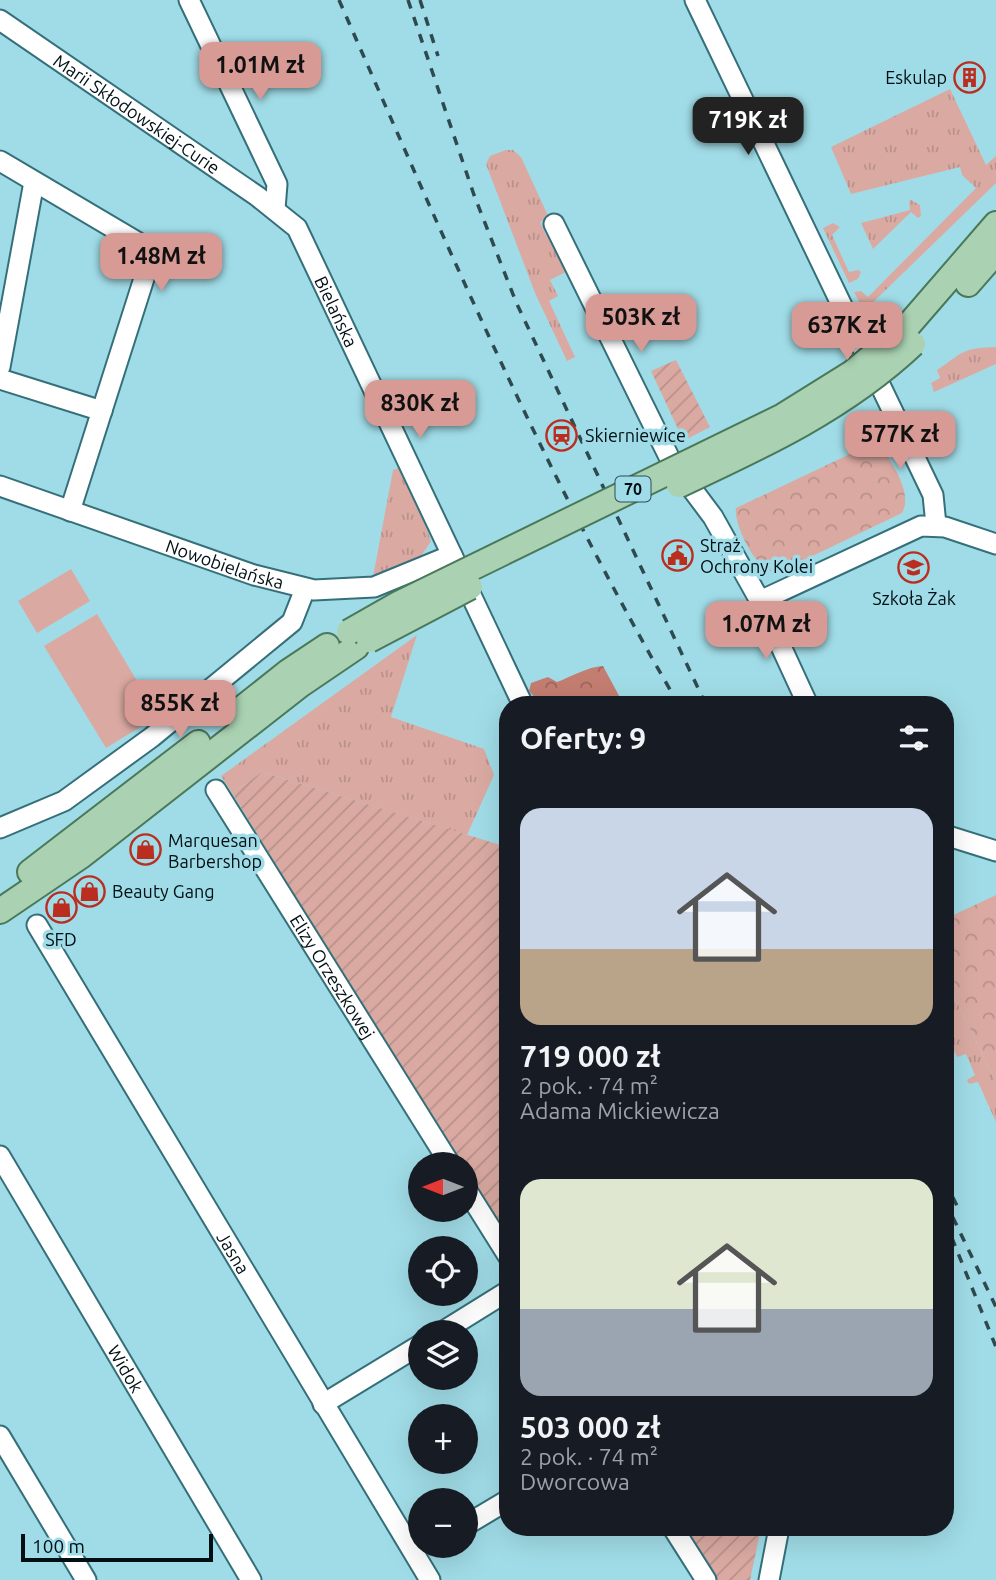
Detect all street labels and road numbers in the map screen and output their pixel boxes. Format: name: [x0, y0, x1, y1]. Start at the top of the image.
street label: Marii Skłodowskiej-Curie: [50, 50, 224, 178]
street label: Bielańska: [311, 273, 362, 350]
road number: 70: [616, 476, 650, 502]
street label: Nowobielańska: [163, 535, 286, 592]
street label: Elizy Orzeszkowej: [286, 911, 379, 1042]
street label: Jasna: [213, 1228, 254, 1277]
street label: Widok: [104, 1341, 148, 1396]

